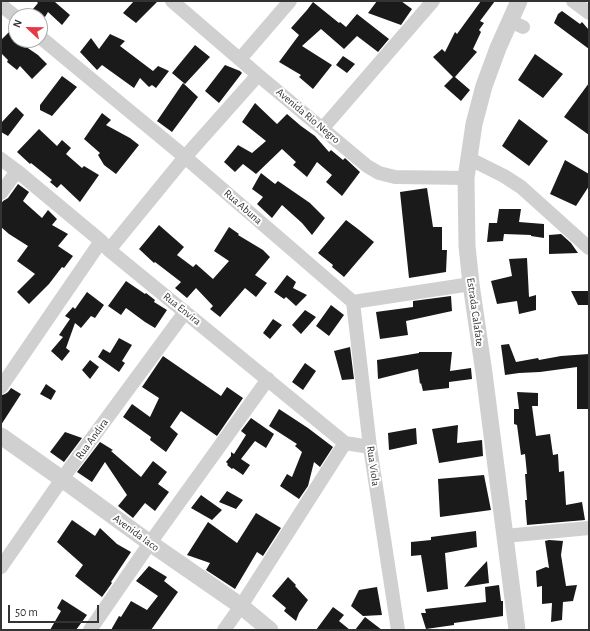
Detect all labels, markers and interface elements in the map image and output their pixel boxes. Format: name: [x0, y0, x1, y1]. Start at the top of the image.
north arrow: [8, 8, 48, 48]
text: N: [11, 18, 24, 29]
street label: Avenida Rio Negro: [273, 85, 343, 147]
street label: Rua Abuna: [221, 187, 265, 227]
street label: Estrada Calafate: [464, 277, 486, 347]
street label: Rua Envira: [160, 290, 204, 328]
street label: Rua Andira: [73, 416, 111, 462]
street label: Rua Viola: [364, 445, 382, 487]
street label: Avenida Iaco: [110, 512, 162, 554]
scale bar: [10, 597, 101, 623]
text: 50 m: [15, 606, 38, 618]

